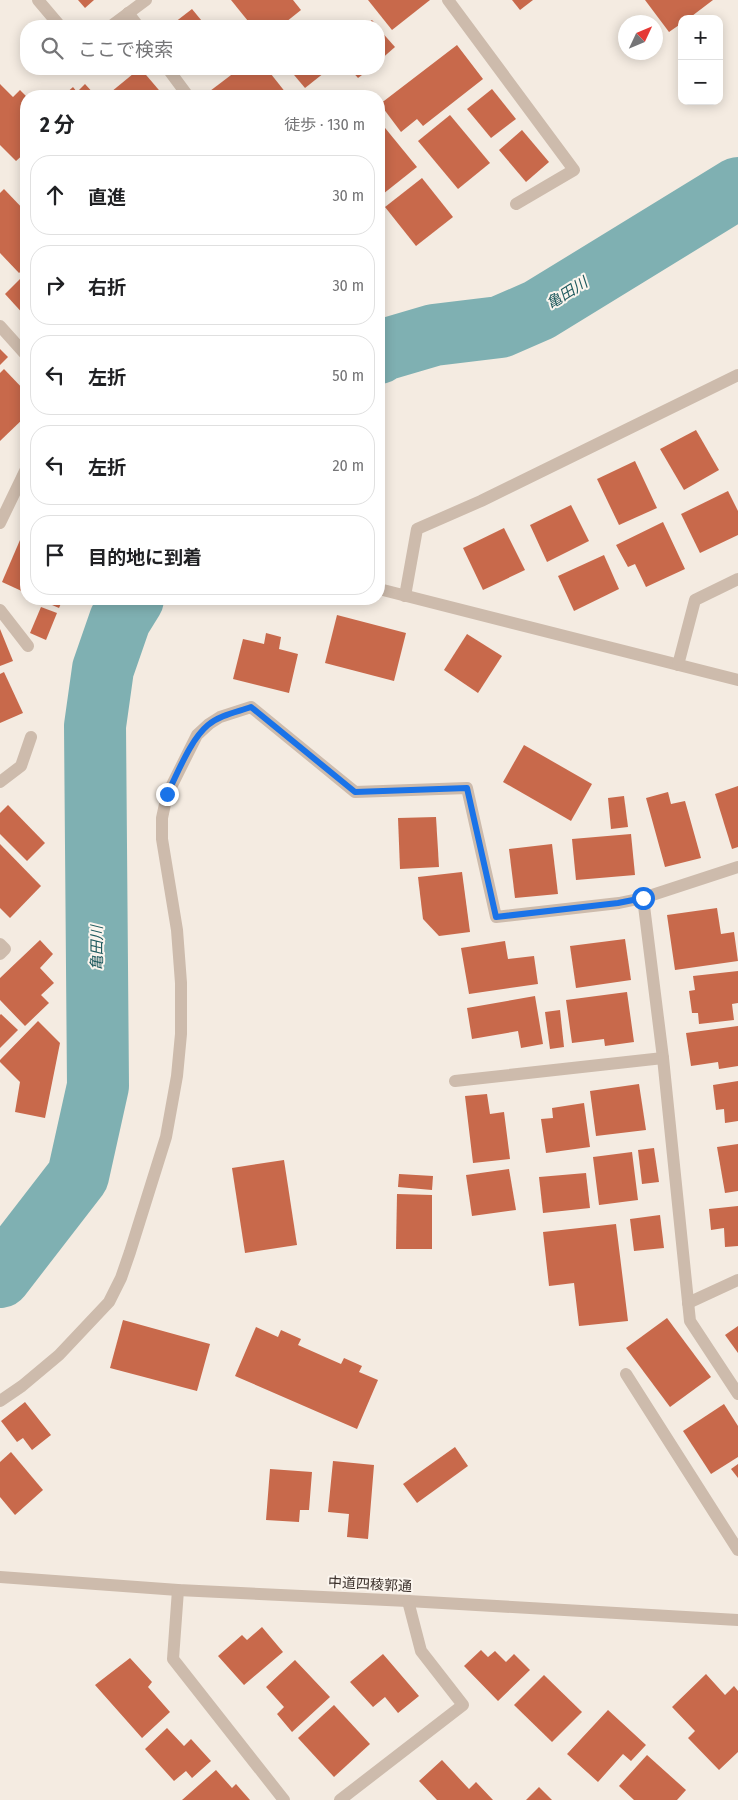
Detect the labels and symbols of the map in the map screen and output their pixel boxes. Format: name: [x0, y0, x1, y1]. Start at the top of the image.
north arrow: [618, 15, 663, 60]
water label: 亀田川: [543, 272, 593, 313]
route end: [156, 783, 179, 806]
route start: [632, 887, 655, 910]
water label: 亀田川: [88, 924, 106, 971]
street label: 中道四稜郭通: [328, 1574, 412, 1595]

